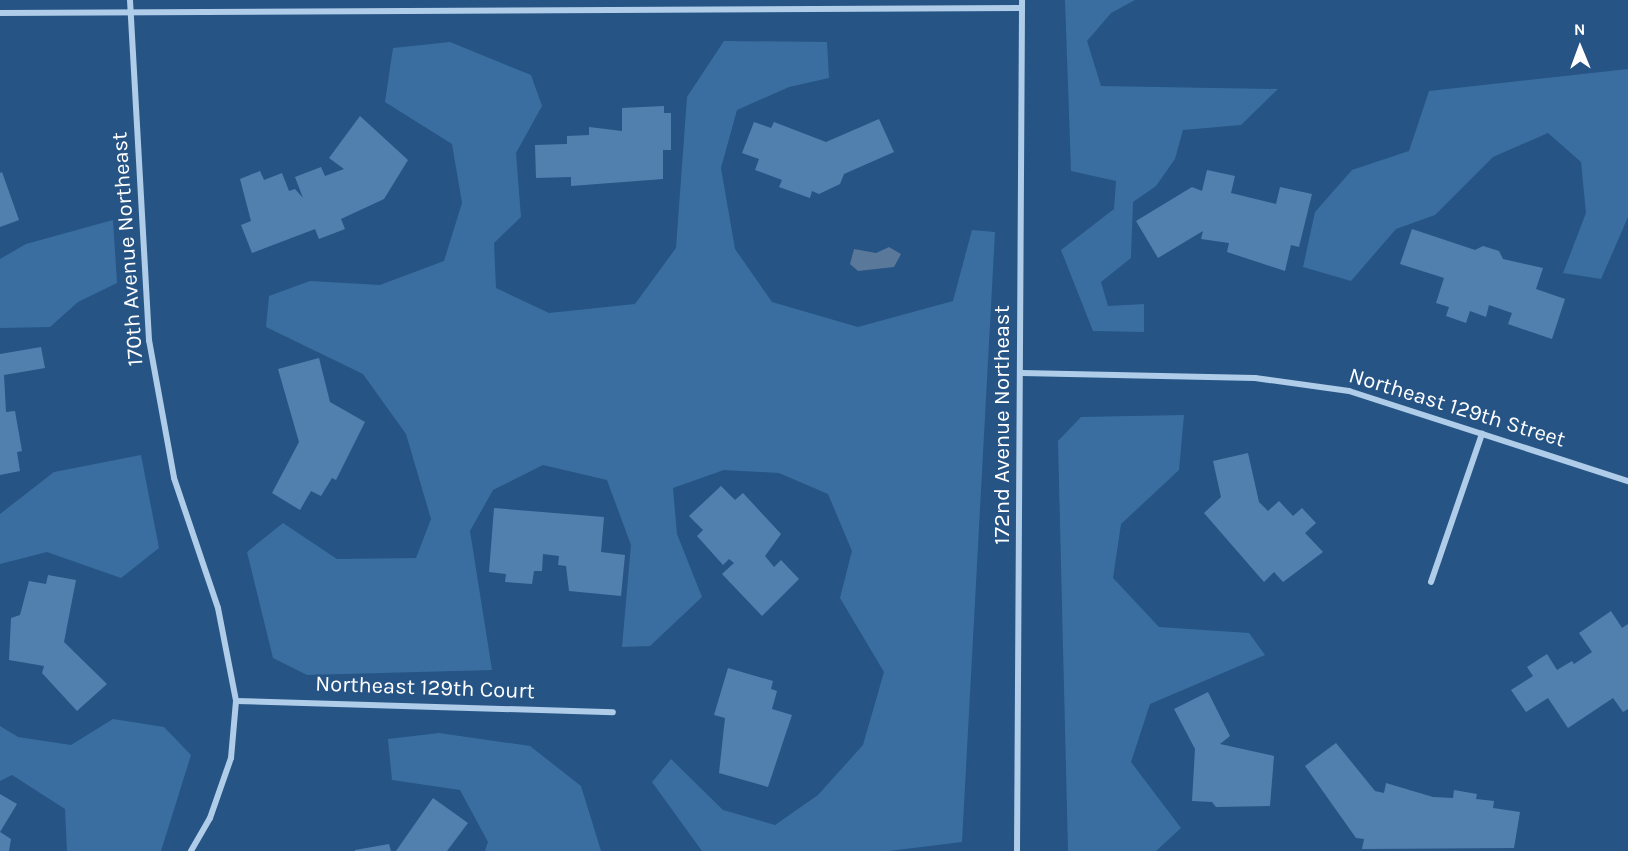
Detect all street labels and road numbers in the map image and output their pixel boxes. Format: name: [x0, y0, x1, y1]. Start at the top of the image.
street label: 170th Avenue Northeast: [107, 131, 149, 367]
street label: 172nd Avenue Northeast: [990, 305, 1016, 545]
street label: Northeast 129th Street: [1346, 362, 1568, 454]
street label: Northeast 129th Court: [315, 671, 535, 705]

